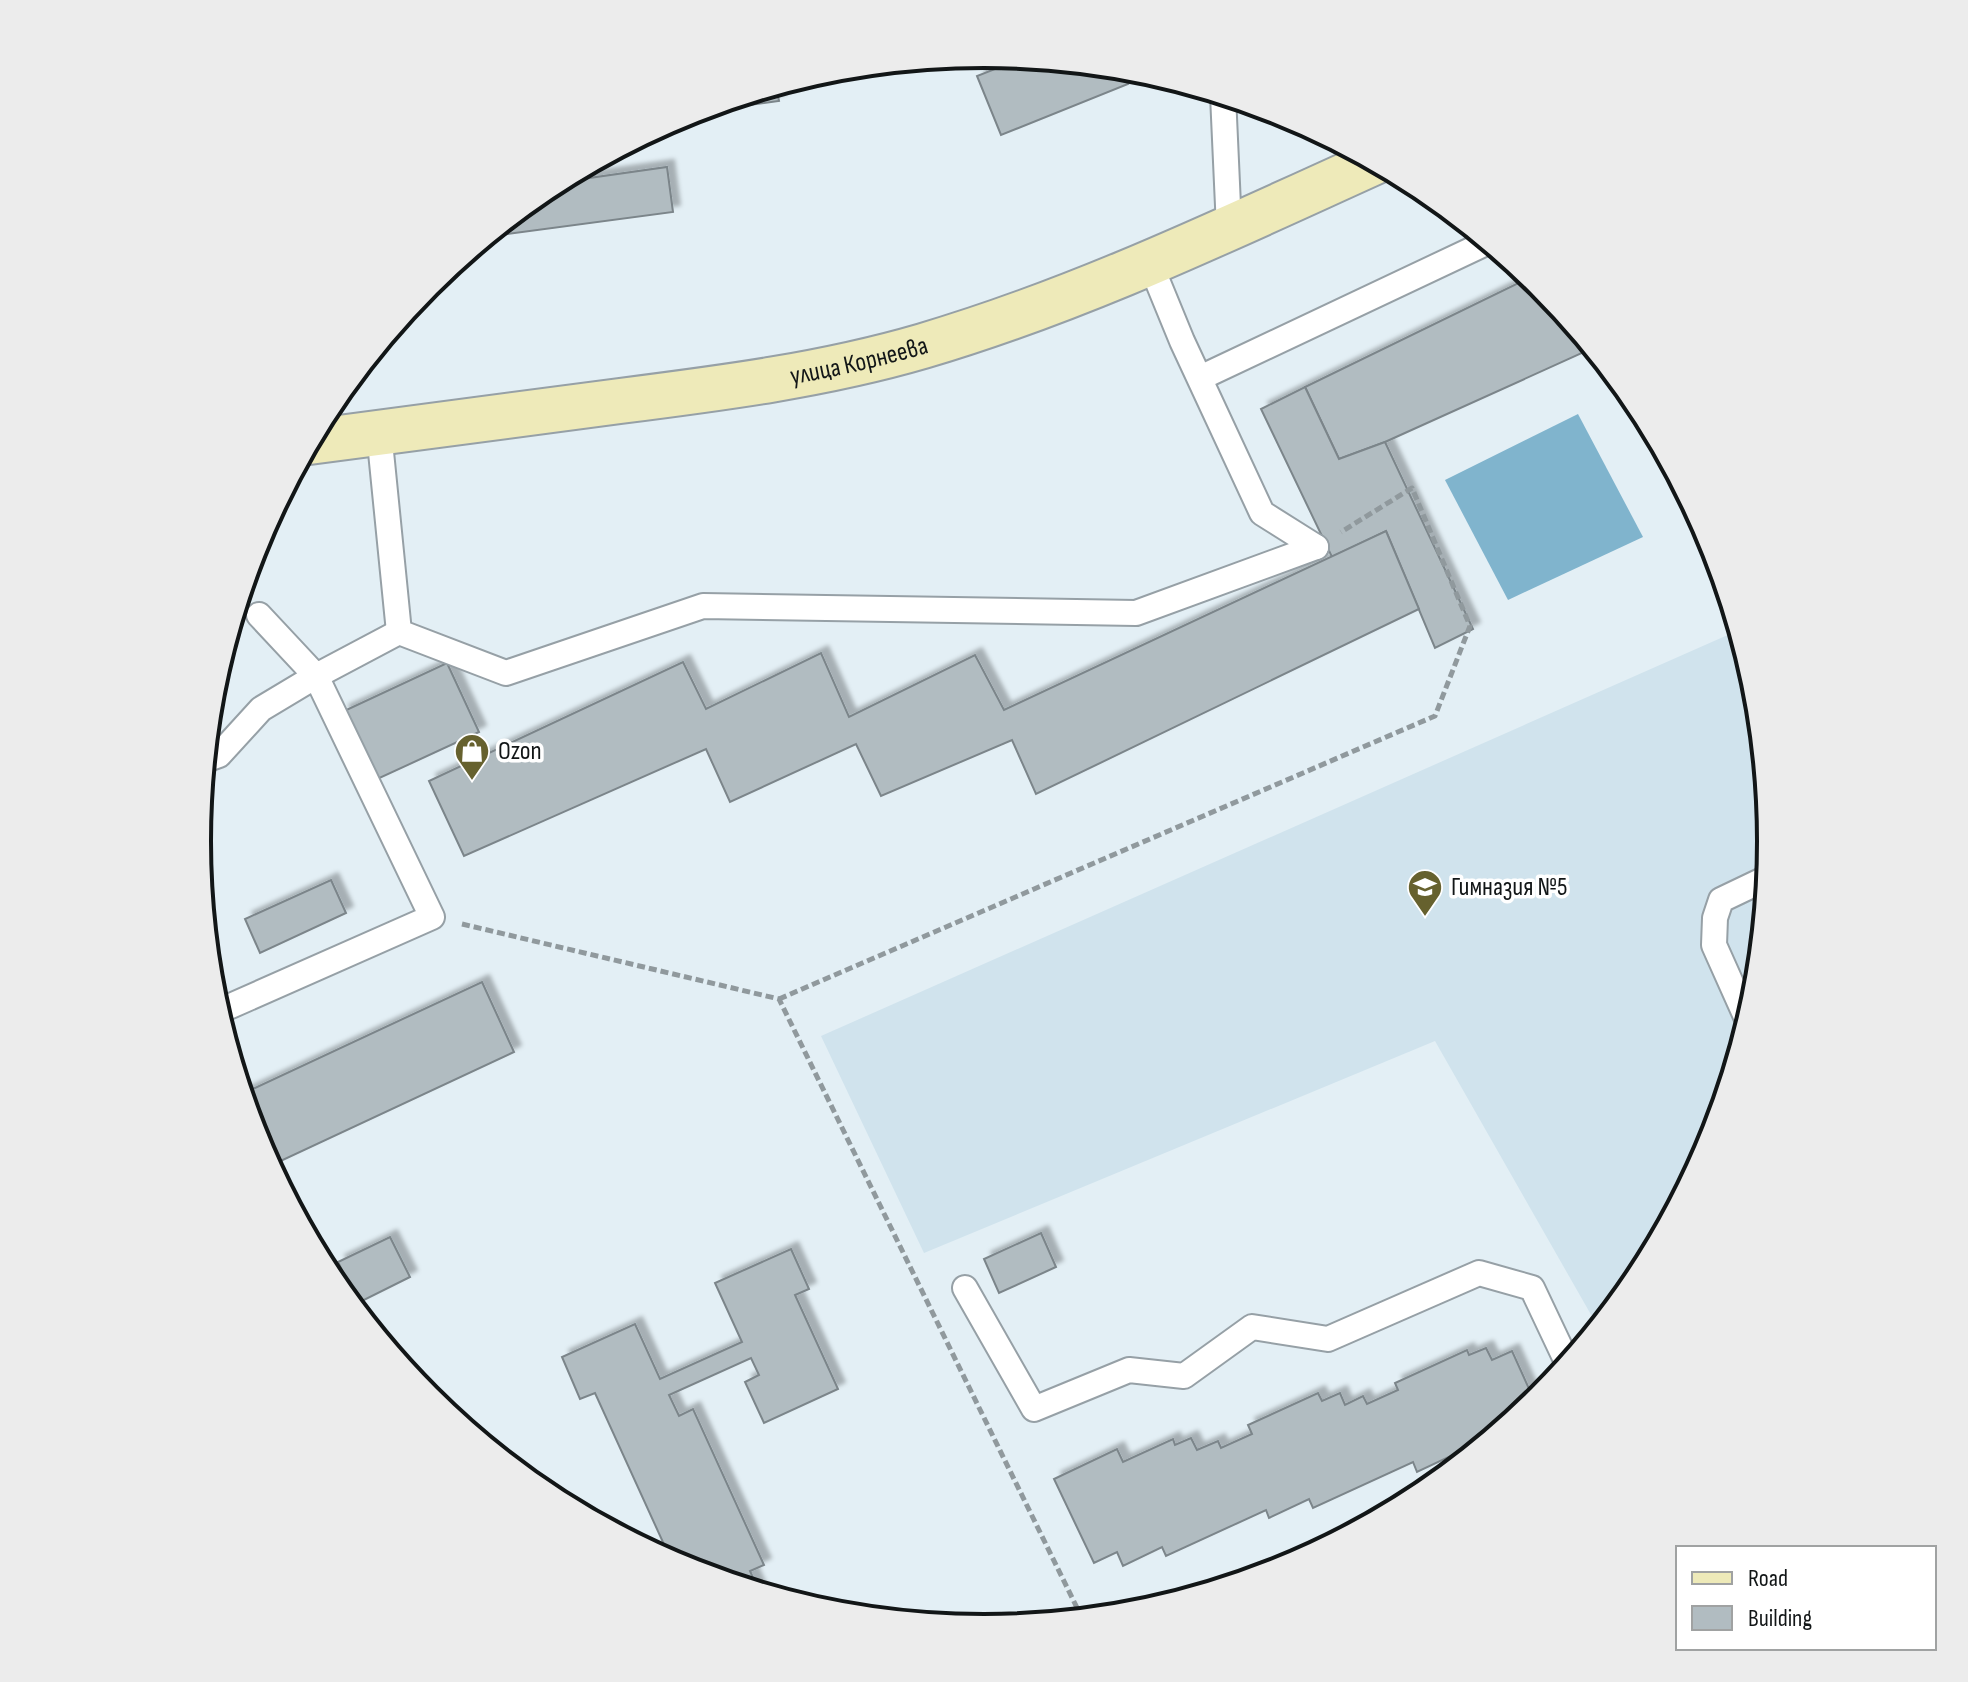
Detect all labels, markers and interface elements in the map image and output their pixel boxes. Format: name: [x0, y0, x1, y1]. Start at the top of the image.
street label: улица Корнеева: [788, 330, 931, 392]
shop icon: Ozon: [453, 732, 491, 782]
place label: Ozon: [498, 736, 542, 767]
school or university icon: Гимназия №5: [1406, 868, 1444, 918]
place label: Гимназия №5: [1451, 872, 1568, 903]
legend: [1676, 1546, 1936, 1650]
text: Road: [1748, 1564, 1788, 1593]
text: Building: [1748, 1604, 1812, 1633]

